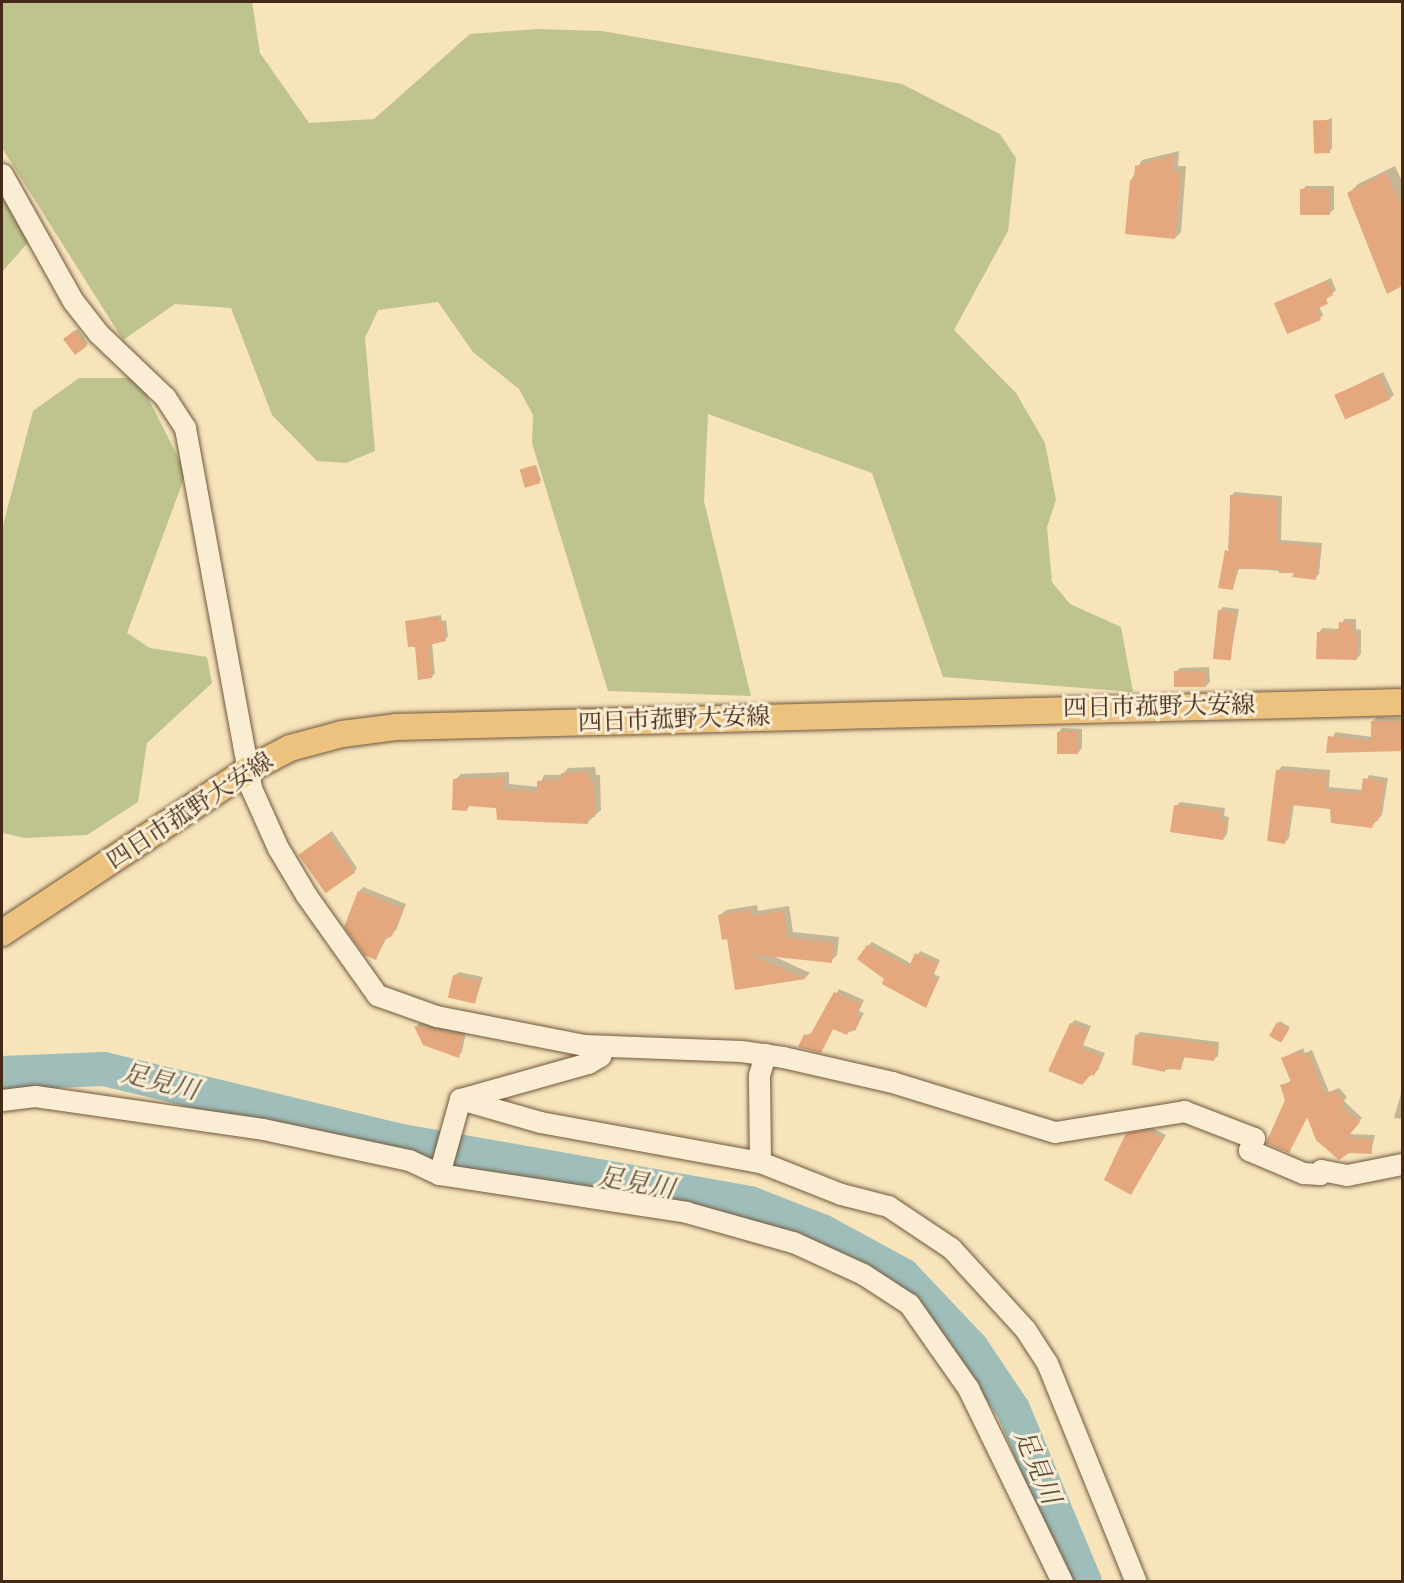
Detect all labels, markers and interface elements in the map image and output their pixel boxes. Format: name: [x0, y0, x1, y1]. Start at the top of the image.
street label: 四日市菰野大安線: [1063, 691, 1255, 723]
street label: 四日市菰野大安線: [578, 702, 770, 738]
street label: 四日市菰野大安線: [102, 747, 278, 875]
water label: 足見川: [118, 1057, 202, 1107]
water label: 足見川: [595, 1161, 677, 1205]
water label: 足見川: [1007, 1425, 1067, 1509]

